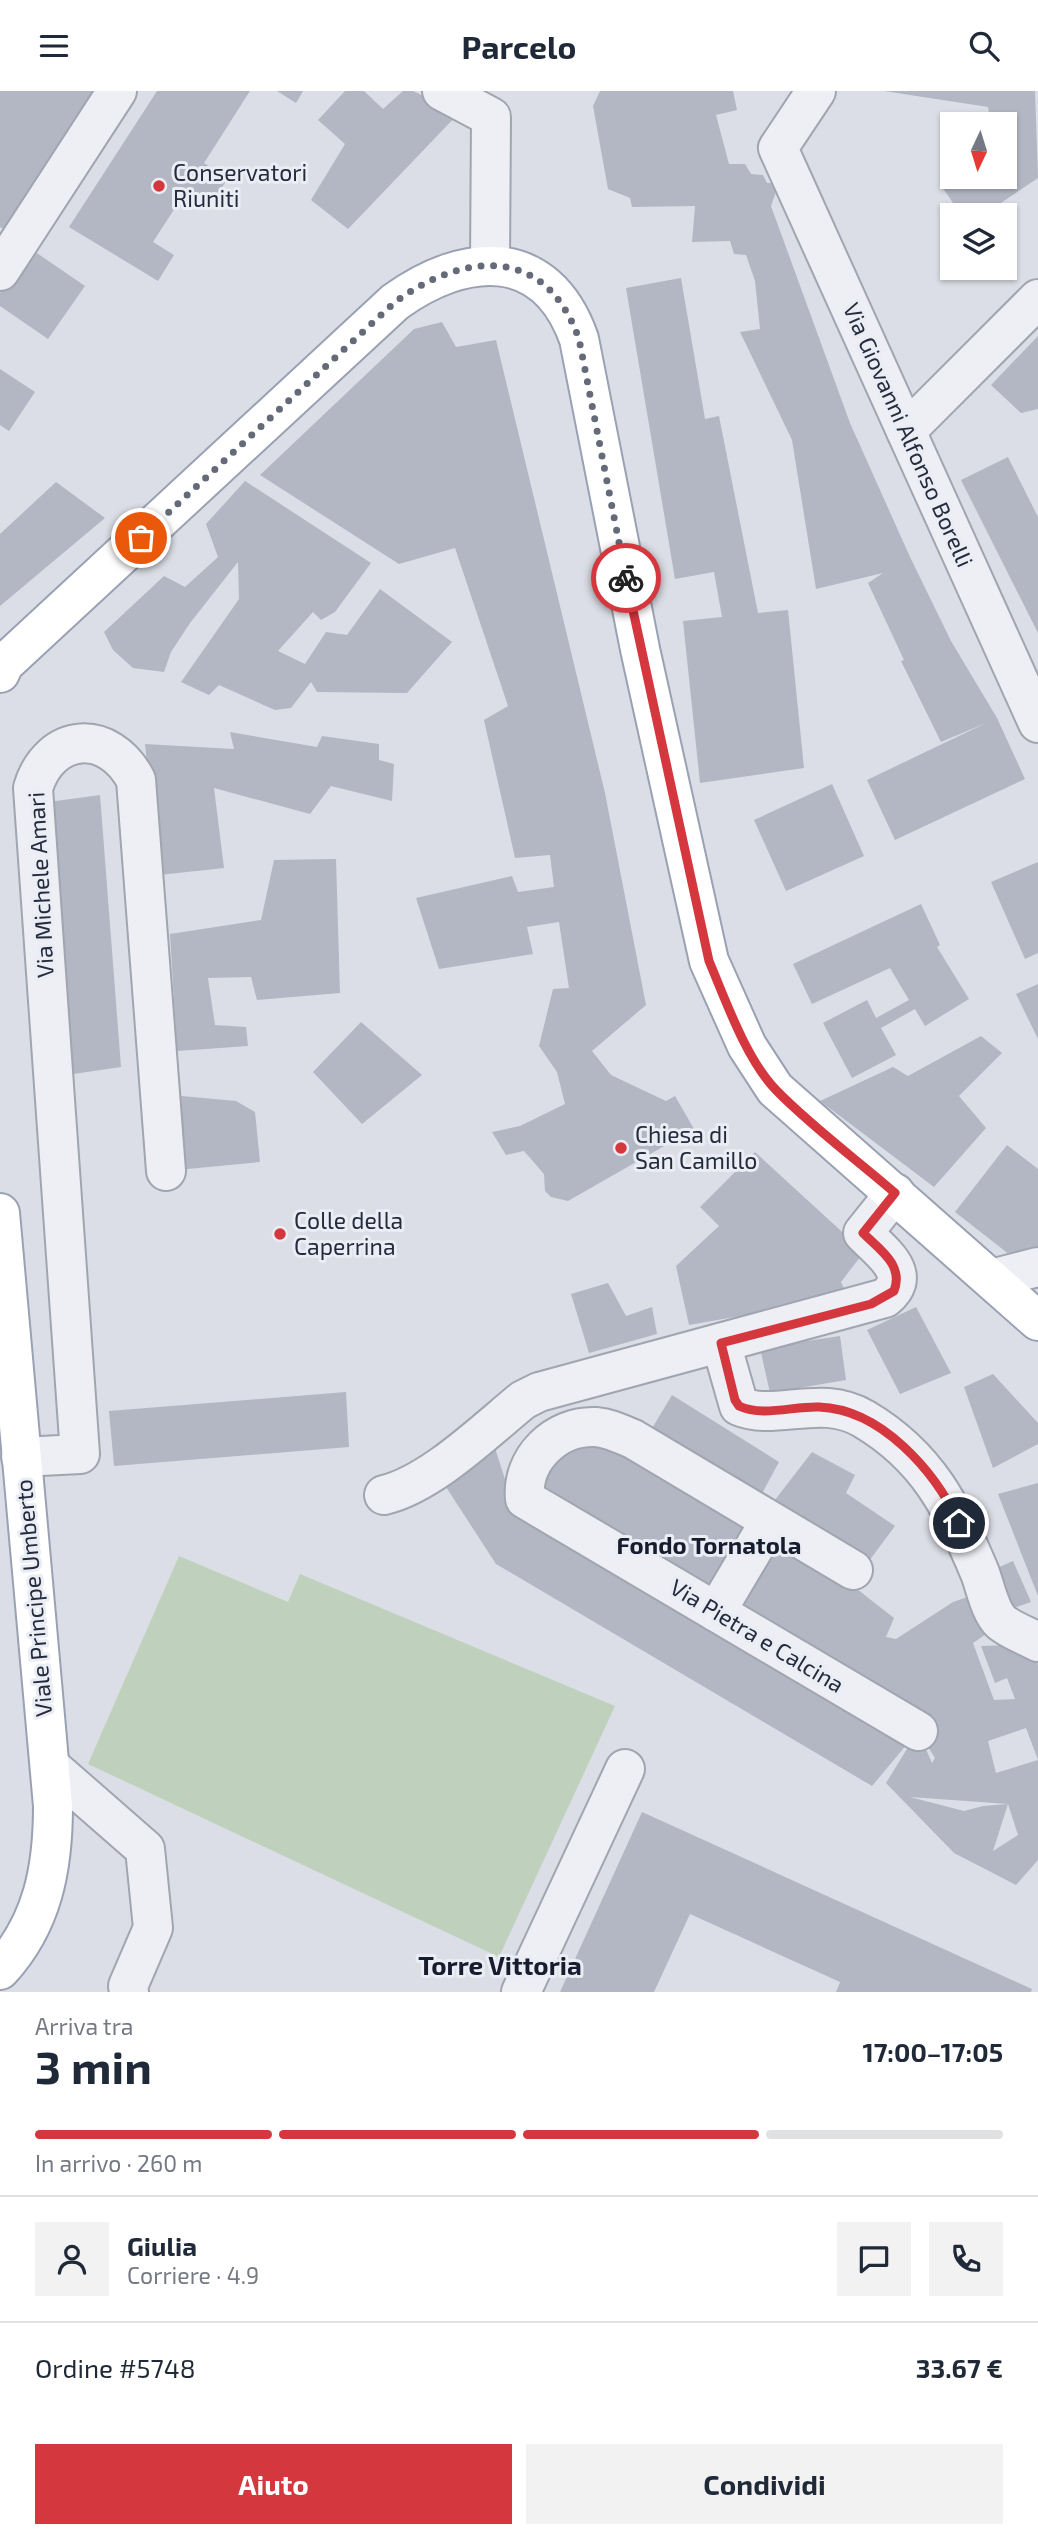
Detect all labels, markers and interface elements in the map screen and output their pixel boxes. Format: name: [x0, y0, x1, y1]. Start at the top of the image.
icon: menu: [35, 27, 73, 65]
text: Parcelo: [462, 27, 576, 65]
icon: search: [965, 27, 1003, 65]
north arrow: [940, 112, 1017, 189]
map controls: [940, 112, 1017, 280]
place label: Conservatori Riuniti: [173, 158, 307, 212]
marker: Conservatori Riuniti: [151, 178, 167, 194]
button: layers: [940, 203, 1017, 280]
street label: Via Giovanni Alfonso Borelli: [838, 298, 980, 571]
pin: [111, 508, 171, 568]
icon: bag: [122, 519, 160, 557]
courier: [591, 543, 661, 613]
icon: bike: [607, 559, 645, 597]
street label: Via Michele Amari: [21, 791, 59, 979]
place label: Chiesa di San Camillo: [635, 1120, 757, 1174]
marker: Chiesa di San Camillo: [613, 1140, 629, 1156]
place label: Colle della Caperrina: [294, 1206, 403, 1260]
marker: Colle della Caperrina: [272, 1226, 288, 1242]
street label: Viale Principe Umberto: [9, 1478, 57, 1718]
pin: [929, 1493, 989, 1553]
icon: home: [940, 1504, 978, 1542]
district label: Fondo Tornatola: [617, 1530, 801, 1559]
street label: Via Pietra e Calcina: [666, 1572, 850, 1698]
district label: Torre Vittoria: [418, 1949, 582, 1980]
text: Arriva tra: [35, 2012, 134, 2040]
text: 17:00–17:05: [862, 2036, 1003, 2067]
text: 3 min: [35, 2038, 152, 2093]
text: In arrivo · 260 m: [35, 2149, 202, 2177]
button: person: [35, 2222, 109, 2296]
button: chat: [837, 2222, 911, 2296]
button: phone: [929, 2222, 1003, 2296]
text: Giulia: [127, 2230, 197, 2261]
text: Corriere · 4.9: [127, 2261, 259, 2289]
text: Ordine #5748: [35, 2352, 196, 2383]
text: 33.67 €: [916, 2352, 1003, 2383]
button: Aiuto: [35, 2444, 512, 2524]
button: Condividi: [526, 2444, 1003, 2524]

